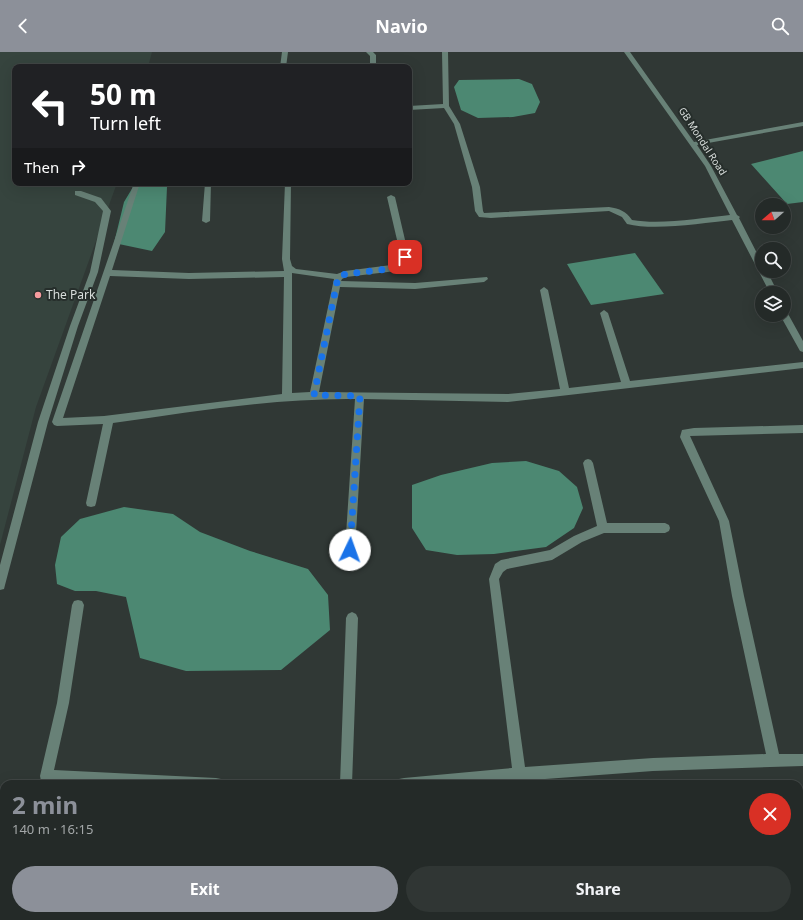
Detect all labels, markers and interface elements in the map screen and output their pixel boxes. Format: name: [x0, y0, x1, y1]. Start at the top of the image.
text: Navio: [375, 14, 428, 38]
icon: back: [12, 15, 34, 37]
icon: search: [769, 15, 791, 37]
text: 50 m: [90, 75, 157, 113]
icon: left: [24, 80, 76, 132]
street label: GB Mondal Road: [676, 104, 730, 178]
text: Turn left: [90, 111, 161, 135]
icon: right: [67, 156, 89, 178]
text: Then: [24, 157, 59, 177]
north arrow: [755, 198, 791, 234]
map controls: [755, 198, 791, 322]
pin: [388, 240, 422, 274]
button: search: [755, 242, 791, 278]
icon: arrive: [394, 246, 416, 268]
place label: The Park: [46, 286, 96, 303]
button: layers: [755, 286, 791, 322]
marker: The Park: [33, 290, 43, 300]
position arrow: [329, 529, 371, 571]
text: 2 min: [12, 788, 78, 821]
button: close: [749, 793, 791, 835]
text: 140 m · 16:15: [12, 820, 93, 838]
button: Exit: [12, 866, 398, 912]
button: Share: [406, 866, 791, 912]

